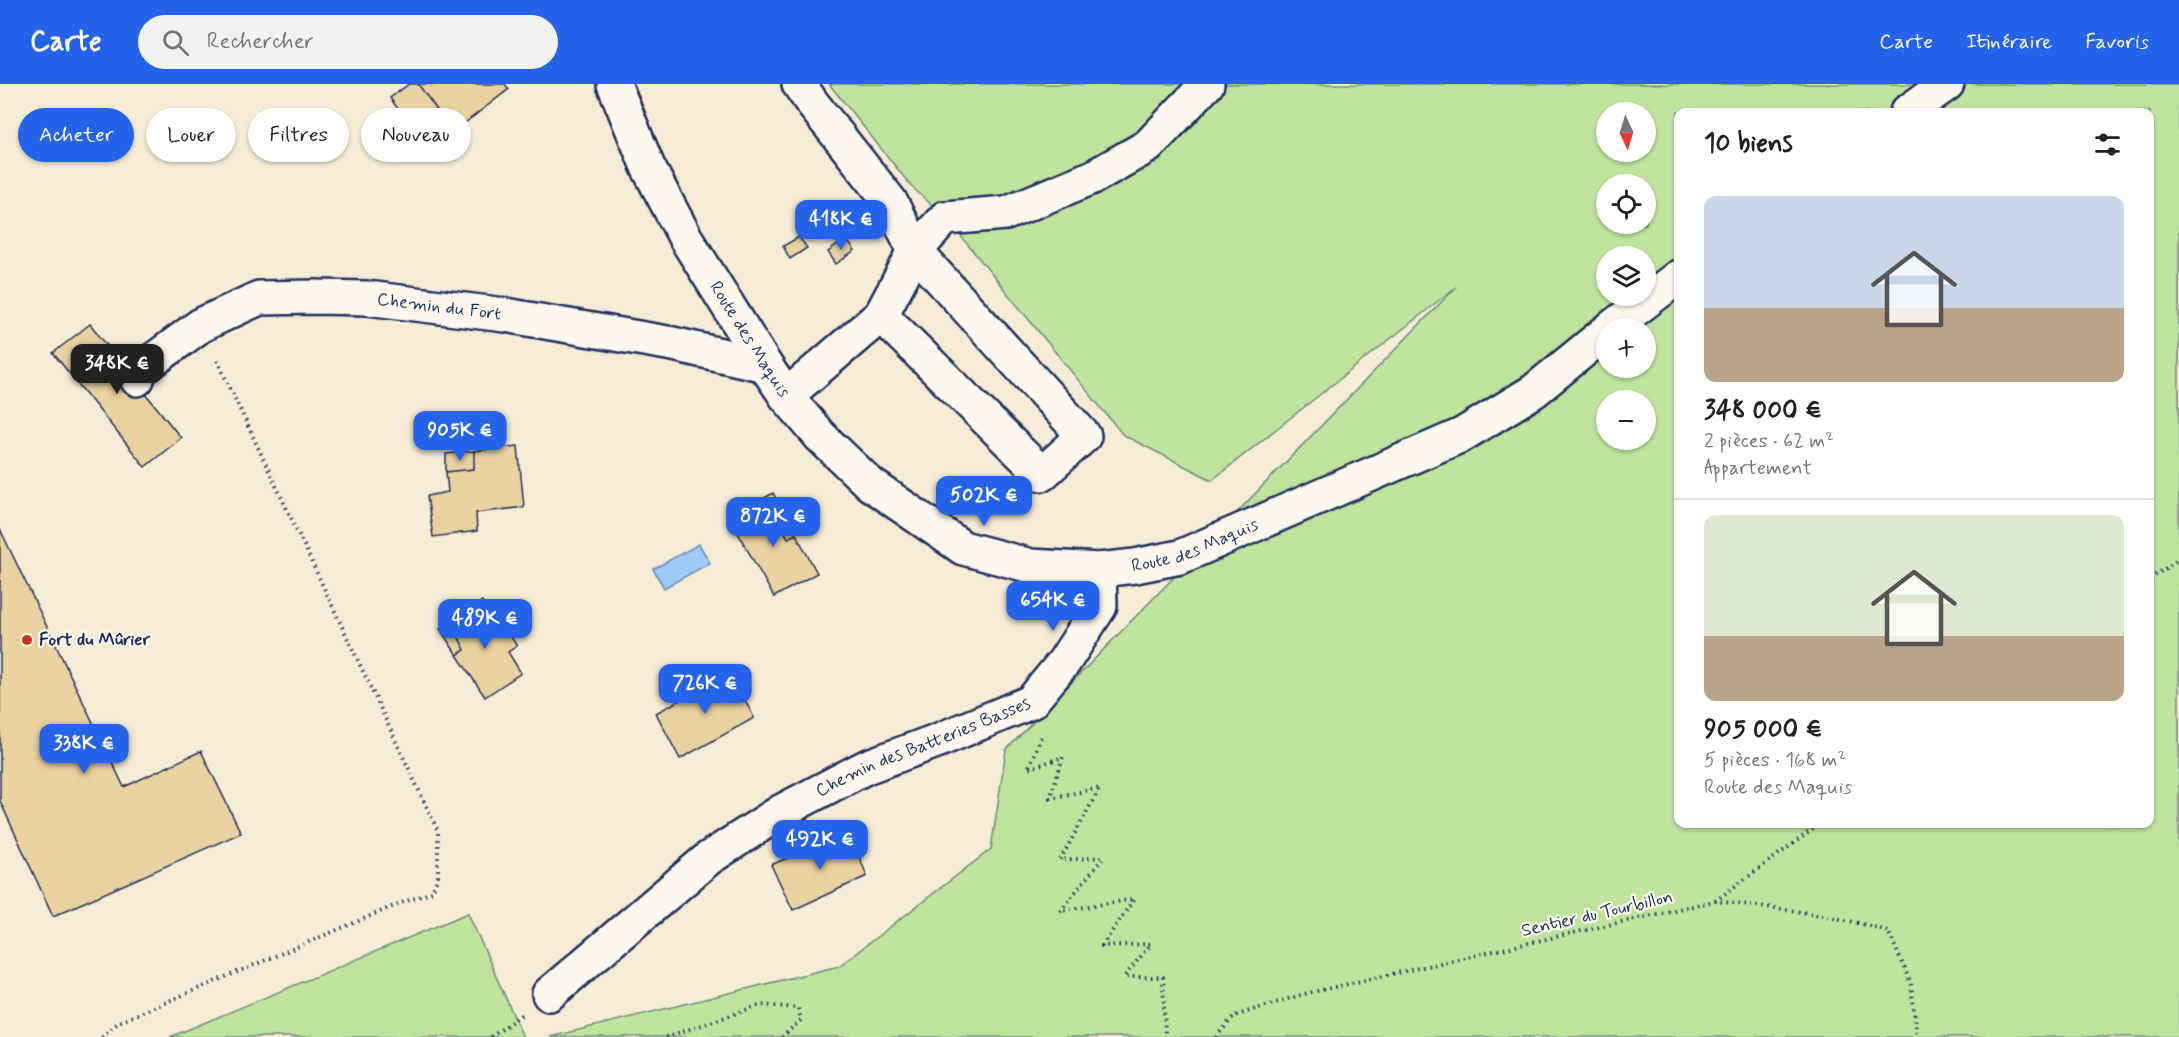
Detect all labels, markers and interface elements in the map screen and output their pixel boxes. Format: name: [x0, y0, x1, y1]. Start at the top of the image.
search box: [138, 15, 558, 69]
text: Carte: [30, 24, 102, 61]
icon: search: [159, 26, 192, 59]
text: Rechercher: [207, 28, 314, 56]
text: Carte: [1879, 28, 1933, 56]
text: Itinéraire: [1966, 28, 2052, 56]
text: Favoris: [2085, 28, 2149, 56]
north arrow: [1596, 102, 1656, 162]
map controls: [1596, 102, 1656, 450]
chip: Acheter: [18, 108, 134, 162]
chip: Louer: [146, 108, 236, 162]
chip: Filtres: [248, 108, 349, 162]
chip: Nouveau: [361, 108, 471, 162]
text: 10 biens: [1704, 127, 1793, 161]
icon: filters: [2091, 128, 2124, 161]
button: locate: [1596, 174, 1656, 234]
pin: 418K €: [792, 200, 890, 251]
text: 418K €: [809, 206, 873, 233]
icon: home: [1860, 235, 1968, 343]
button: layers: [1596, 246, 1656, 306]
street label: Route des Maquis: [704, 277, 796, 402]
street label: Chemin du Fort: [376, 287, 503, 326]
button: +: [1596, 318, 1656, 378]
pin: 348K €: [68, 344, 166, 395]
text: 348K €: [85, 350, 149, 377]
button: −: [1596, 390, 1656, 450]
text: 348 000 €: [1704, 394, 1822, 428]
pin: 905K €: [411, 411, 509, 462]
text: 905K €: [427, 417, 493, 444]
text: 2 pièces · 62 m²: [1704, 428, 1834, 455]
text: Appartement: [1704, 455, 1812, 482]
pin: 502K €: [935, 476, 1033, 527]
text: 502K €: [950, 482, 1018, 509]
pin: 872K €: [724, 497, 822, 548]
text: 872K €: [740, 503, 806, 530]
street label: Route des Maquis: [1129, 513, 1262, 578]
icon: home: [1860, 554, 1968, 662]
pin: 654K €: [1004, 581, 1102, 632]
text: 654K €: [1020, 587, 1086, 614]
pin: 489K €: [436, 599, 534, 650]
text: 489K €: [452, 605, 518, 632]
place label: Fort du Mûrier: [39, 628, 150, 652]
marker: Fort du Mûrier: [20, 633, 34, 647]
pin: 726K €: [656, 664, 754, 715]
text: 726K €: [673, 670, 737, 697]
street label: Chemin des Batteries Basses: [812, 691, 1034, 803]
text: 905 000 €: [1704, 713, 1822, 747]
pin: 338K €: [35, 724, 133, 775]
text: 338K €: [54, 730, 114, 757]
text: 5 pièces · 168 m²: [1704, 747, 1846, 774]
text: Route des Maquis: [1704, 774, 1852, 801]
pin: 492K €: [771, 820, 869, 871]
text: 492K €: [786, 826, 854, 853]
street label: Sentier du Tourbillon: [1519, 885, 1675, 943]

